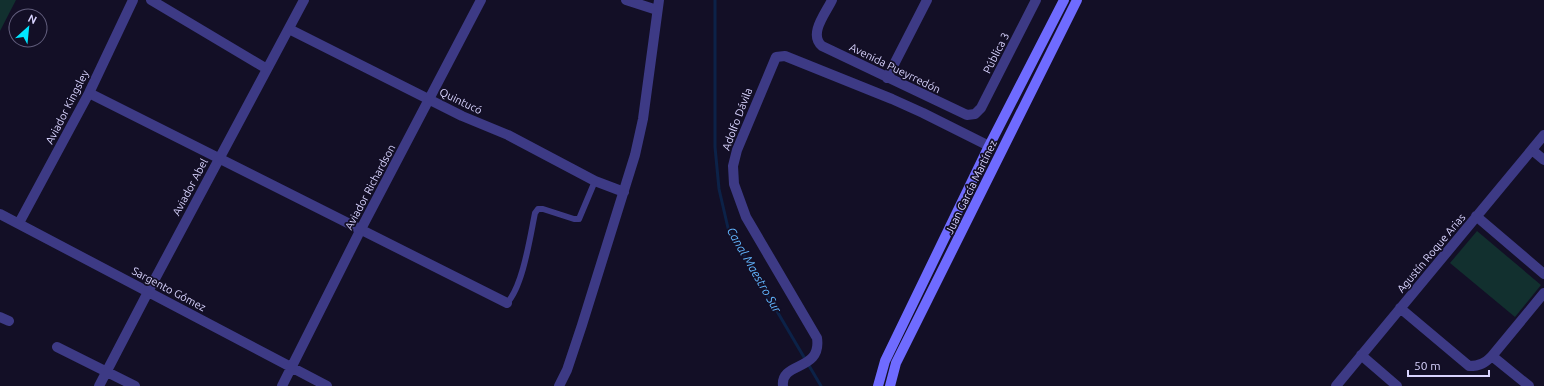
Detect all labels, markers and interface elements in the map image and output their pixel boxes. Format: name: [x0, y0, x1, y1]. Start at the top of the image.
north arrow: [8, 8, 48, 48]
text: N: [26, 12, 39, 26]
street label: Pública 3: [981, 31, 1011, 75]
street label: Avenida Pueyrredón: [848, 41, 942, 95]
street label: Aviador Kingsley: [43, 67, 91, 146]
street label: Quintucó: [438, 86, 484, 116]
street label: Adolfo Dávila: [720, 86, 754, 152]
street label: Juan García Martínez: [943, 138, 999, 236]
street label: Aviador Richardson: [342, 142, 398, 232]
street label: Aviador Abel: [170, 156, 210, 218]
street label: Agustín Roque Arias: [1394, 211, 1468, 295]
water label: Canal Maestro Sur: [725, 225, 784, 315]
street label: Sargento Gómez: [130, 264, 208, 314]
scale bar: [1408, 352, 1489, 378]
text: 50 m: [1414, 359, 1441, 372]

